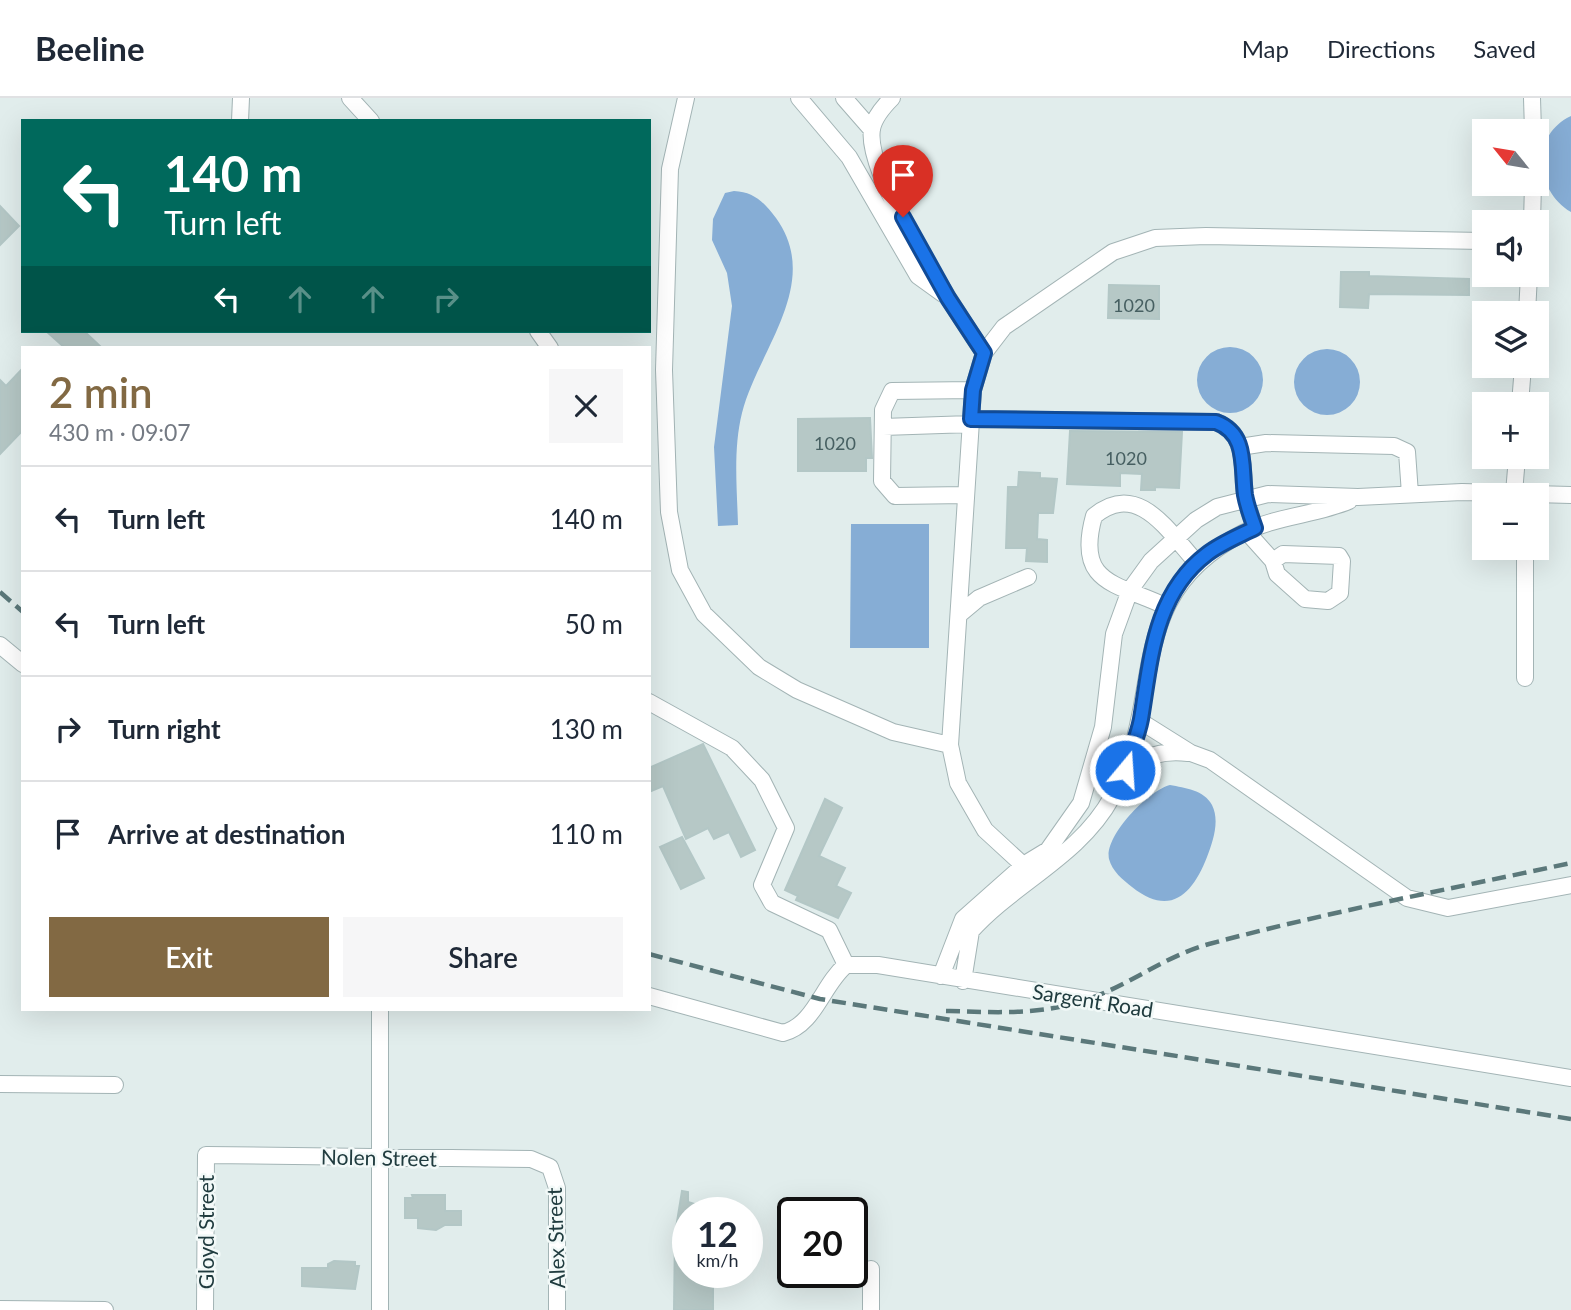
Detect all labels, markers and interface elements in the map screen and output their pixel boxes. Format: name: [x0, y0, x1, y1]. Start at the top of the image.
text: Beeline: [35, 28, 145, 68]
text: Map: [1242, 34, 1289, 63]
text: Directions: [1327, 34, 1435, 63]
text: Saved: [1473, 34, 1536, 63]
north arrow: [1472, 119, 1549, 196]
map controls: [1472, 119, 1549, 560]
text: 140 m: [164, 144, 302, 202]
pin: [873, 145, 933, 217]
icon: left: [49, 147, 140, 238]
icon: arrive: [884, 156, 922, 194]
text: Turn left: [164, 203, 281, 242]
button: sound: [1472, 210, 1549, 287]
icon: left: [208, 280, 246, 318]
icon: ahead: [281, 280, 319, 318]
icon: ahead: [354, 280, 392, 318]
icon: right: [427, 280, 465, 318]
house number: 1020: [1113, 294, 1155, 316]
button: layers: [1472, 301, 1549, 378]
text: 2 min: [49, 367, 153, 417]
button: close: [549, 369, 623, 443]
button: +: [1472, 392, 1549, 469]
text: 430 m · 09:07: [49, 418, 191, 446]
house number: 1020: [814, 432, 856, 454]
house number: 1020: [1105, 447, 1147, 469]
button: −: [1472, 483, 1549, 560]
icon: left: [49, 500, 87, 538]
text: Turn left: [108, 503, 205, 535]
text: 140 m: [550, 503, 623, 535]
icon: left: [49, 605, 87, 643]
text: Turn left: [108, 608, 205, 640]
text: 50 m: [565, 608, 623, 640]
icon: right: [49, 710, 87, 748]
text: Turn right: [108, 713, 221, 745]
text: 130 m: [550, 713, 623, 745]
position arrow: [1088, 733, 1162, 807]
icon: arrive: [49, 815, 87, 853]
text: Arrive at destination: [108, 818, 345, 850]
text: 110 m: [550, 818, 623, 850]
button: Exit: [49, 917, 329, 997]
button: Share: [343, 917, 623, 997]
street label: Sargent Road: [1031, 978, 1155, 1022]
street label: Nolen Street: [321, 1143, 438, 1171]
street label: Gloyd Street: [193, 1174, 218, 1289]
street label: Alex Street: [541, 1187, 569, 1289]
speed limit sign: 20: [777, 1197, 868, 1288]
text: 12: [697, 1212, 738, 1254]
text: km/h: [696, 1249, 739, 1271]

